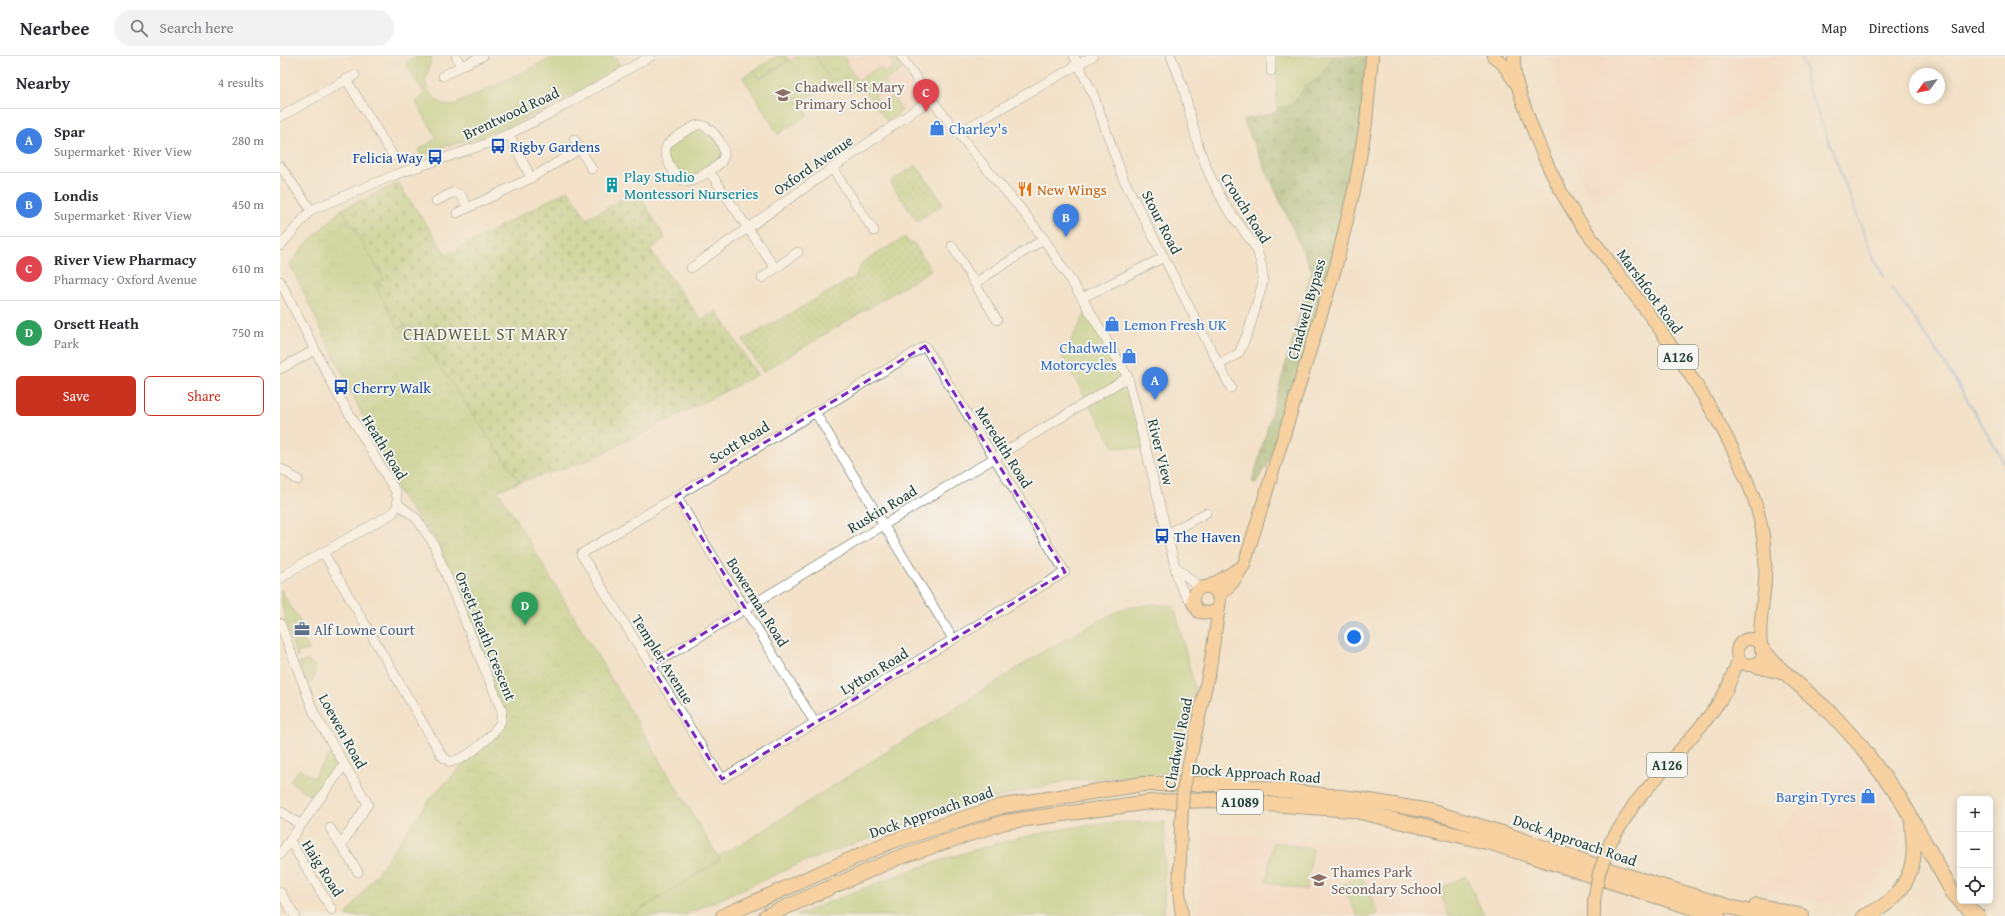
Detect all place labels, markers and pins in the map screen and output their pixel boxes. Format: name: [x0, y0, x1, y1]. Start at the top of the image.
place label: Chadwell St Mary Primary School: [795, 76, 905, 114]
pin: C: [913, 79, 939, 112]
school or university icon: Chadwell St Mary Primary School: [774, 86, 792, 104]
place label: Charley's: [949, 118, 1007, 139]
shop icon: Charley's: [928, 119, 946, 137]
place label: Rigby Gardens: [510, 136, 600, 157]
bus stop icon: Rigby Gardens: [489, 137, 507, 155]
place label: Felicia Way: [353, 147, 424, 168]
bus stop icon: Felicia Way: [426, 148, 444, 166]
place label: Play Studio Montessori Nurseries: [624, 166, 758, 204]
building icon: Play Studio Montessori Nurseries: [603, 176, 621, 194]
place label: New Wings: [1037, 179, 1107, 200]
restaurant icon: New Wings: [1016, 180, 1034, 198]
pin: B: [1053, 204, 1079, 237]
place label: Lemon Fresh UK: [1124, 314, 1227, 335]
shop icon: Lemon Fresh UK: [1103, 315, 1121, 333]
place label: Chadwell Motorcycles: [1040, 337, 1117, 375]
shop icon: Chadwell Motorcycles: [1120, 347, 1138, 365]
pin: A: [1142, 367, 1168, 400]
place label: Cherry Walk: [353, 377, 431, 398]
bus stop icon: Cherry Walk: [332, 378, 350, 396]
place label: The Haven: [1174, 526, 1241, 547]
bus stop icon: The Haven: [1153, 527, 1171, 545]
pin: D: [512, 592, 538, 625]
place label: Alf Lowne Court: [314, 619, 416, 640]
office icon: Alf Lowne Court: [293, 620, 311, 638]
place label: Bargin Tyres: [1776, 786, 1856, 807]
shop icon: Bargin Tyres: [1859, 787, 1877, 805]
place label: Thames Park Secondary School: [1331, 861, 1442, 899]
school or university icon: Thames Park Secondary School: [1310, 871, 1328, 889]

